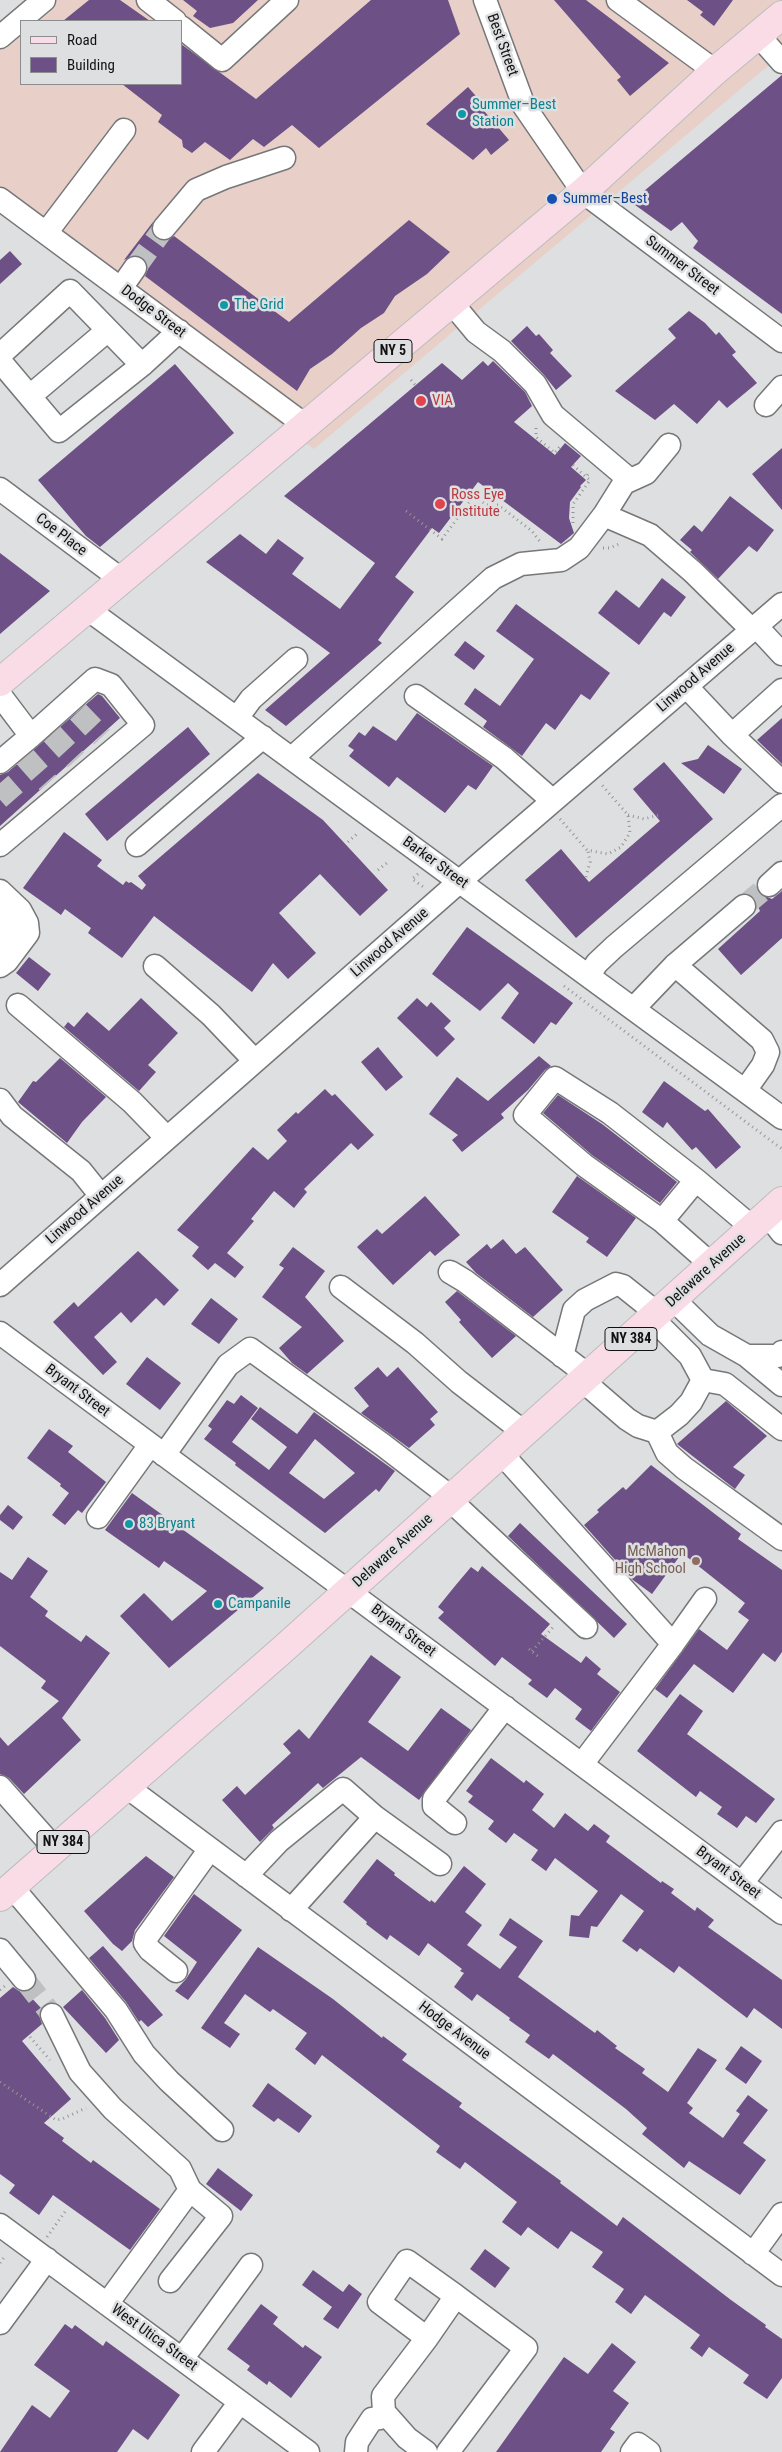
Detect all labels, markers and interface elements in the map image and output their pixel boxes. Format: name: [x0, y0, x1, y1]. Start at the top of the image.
street label: Best Street: [482, 11, 522, 79]
legend: [20, 20, 182, 85]
text: Road: [67, 31, 97, 49]
text: Building: [67, 56, 115, 74]
place label: Summer–Best Station: [472, 96, 556, 131]
marker: Summer–Best Station: [456, 108, 468, 120]
place label: Summer–Best: [563, 190, 647, 208]
marker: Summer–Best: [545, 192, 559, 206]
street label: Summer Street: [642, 232, 722, 300]
street label: Dodge Street: [117, 282, 189, 342]
place label: The Grid: [234, 296, 284, 314]
marker: The Grid: [218, 299, 230, 311]
road number: NY 5: [374, 340, 412, 362]
place label: VIA: [432, 392, 453, 410]
marker: VIA: [414, 394, 428, 408]
place label: Ross Eye Institute: [451, 486, 504, 521]
marker: Ross Eye Institute: [433, 497, 447, 511]
street label: Coe Place: [32, 510, 90, 560]
street label: Linwood Avenue: [654, 639, 738, 717]
street label: Barker Street: [399, 833, 471, 893]
street label: Linwood Avenue: [348, 904, 432, 982]
street label: Linwood Avenue: [43, 1171, 127, 1249]
street label: Delaware Avenue: [662, 1230, 750, 1312]
road number: NY 384: [605, 1328, 657, 1350]
street label: Bryant Street: [41, 1361, 113, 1421]
street label: Delaware Avenue: [349, 1510, 437, 1592]
place label: 83 Bryant: [139, 1515, 195, 1533]
marker: 83 Bryant: [123, 1518, 135, 1530]
place label: McMahon High School: [615, 1543, 686, 1578]
marker: McMahon High School: [690, 1555, 702, 1567]
place label: Campanile: [228, 1595, 291, 1613]
marker: Campanile: [212, 1598, 224, 1610]
street label: Bryant Street: [367, 1601, 439, 1661]
road number: NY 384: [37, 1830, 89, 1854]
street label: Bryant Street: [692, 1843, 764, 1903]
street label: Hodge Avenue: [415, 1998, 493, 2064]
street label: West Utica Street: [107, 2301, 201, 2375]

